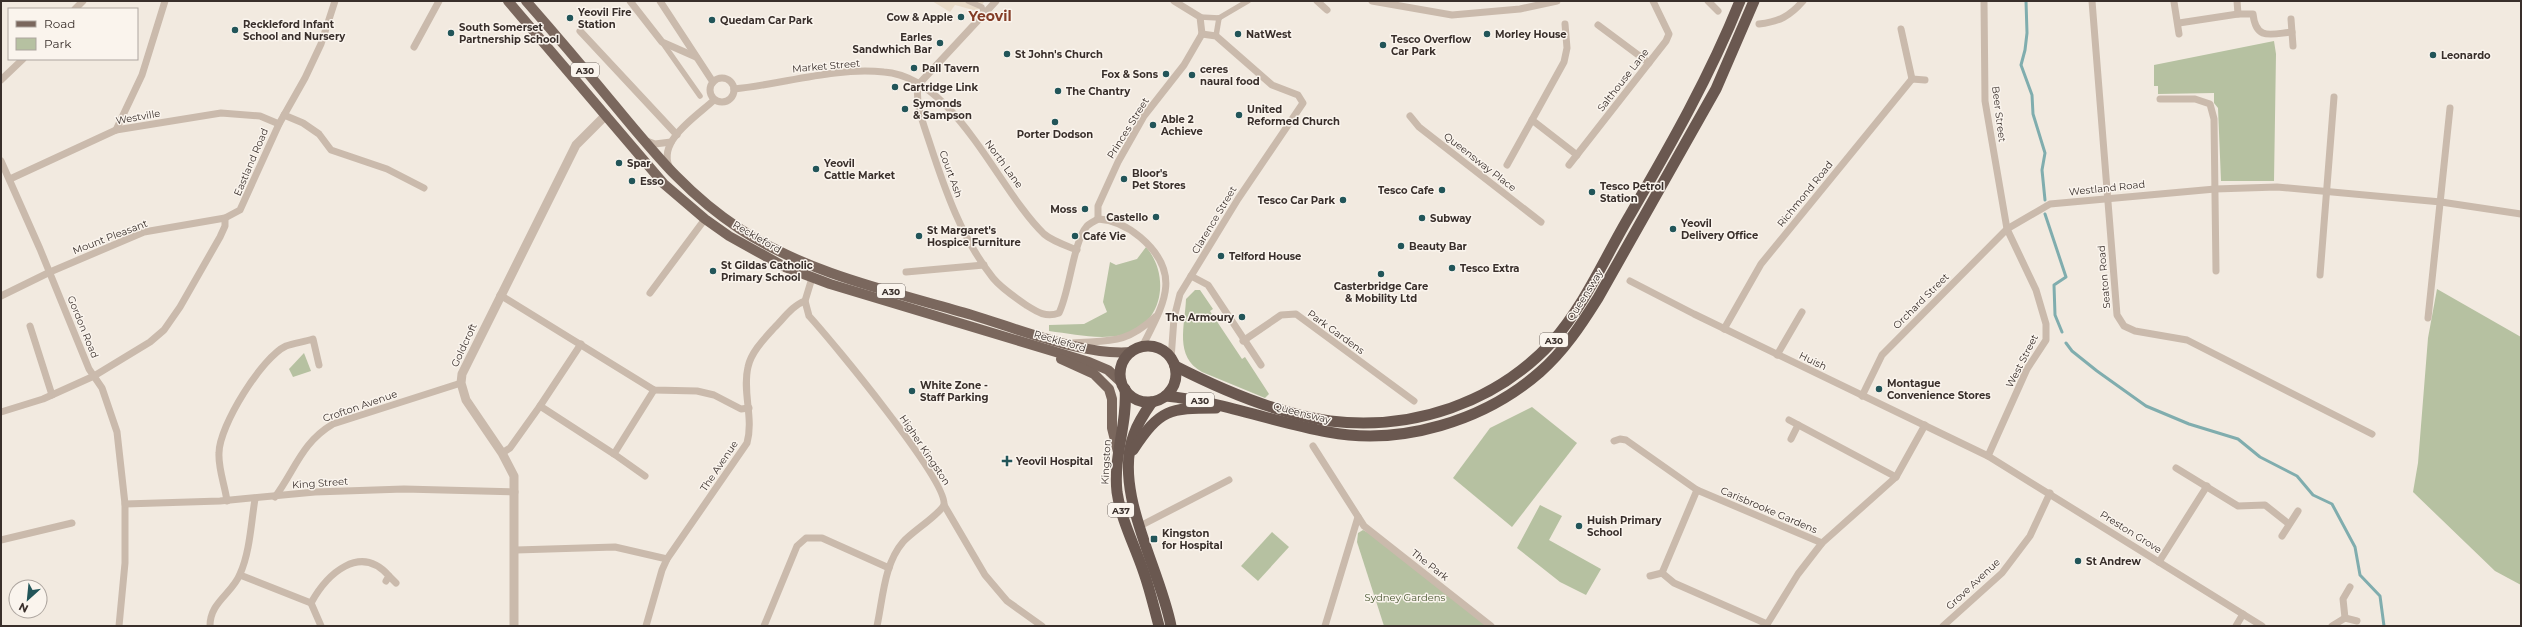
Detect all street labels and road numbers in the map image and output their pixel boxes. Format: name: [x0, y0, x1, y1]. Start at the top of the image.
street label: Salthouse Lane: [1594, 46, 1652, 114]
street label: Market Street: [792, 57, 860, 75]
road number: A30: [571, 63, 599, 77]
street label: Beer Street: [1989, 85, 2009, 143]
street label: Princes Street: [1104, 95, 1152, 161]
street label: Westville: [115, 107, 161, 127]
street label: Eastland Road: [231, 126, 271, 198]
street label: Queensway Place: [1441, 130, 1519, 194]
street label: North Lane: [982, 137, 1026, 191]
street label: Court Ash: [936, 149, 966, 199]
street label: Richmond Road: [1774, 158, 1836, 230]
street label: Westland Road: [2068, 178, 2146, 198]
street label: Clarence Street: [1189, 184, 1239, 256]
street label: Mount Pleasant: [71, 217, 149, 257]
street label: Reckleford: [730, 218, 784, 256]
street label: Seaton Road: [2095, 245, 2113, 309]
street label: Queensway: [1564, 266, 1606, 323]
street label: Orchard Street: [1890, 270, 1952, 332]
road number: A30: [877, 284, 905, 298]
street label: Gordon Road: [65, 294, 101, 360]
street label: Park Gardens: [1305, 307, 1367, 357]
street label: Goldcroft: [448, 321, 480, 369]
street label: Reckleford: [1032, 327, 1088, 355]
street label: West Street: [2003, 332, 2041, 390]
road number: A30: [1540, 333, 1568, 347]
street label: Huish: [1797, 349, 1829, 373]
street label: Crofton Avenue: [321, 387, 399, 425]
road number: A30: [1186, 393, 1214, 407]
street label: Queensway: [1272, 400, 1332, 427]
street label: Higher Kingston: [897, 412, 953, 488]
street label: The Avenue: [697, 438, 741, 494]
street label: Kingston: [1098, 439, 1114, 485]
street label: King Street: [291, 475, 349, 491]
street label: Carisbrooke Gardens: [1719, 484, 1820, 536]
road number: A37: [1108, 503, 1134, 517]
street label: Preston Grove: [2098, 508, 2164, 556]
street label: The Park: [1409, 546, 1451, 584]
street label: Grove Avenue: [1943, 556, 2003, 612]

